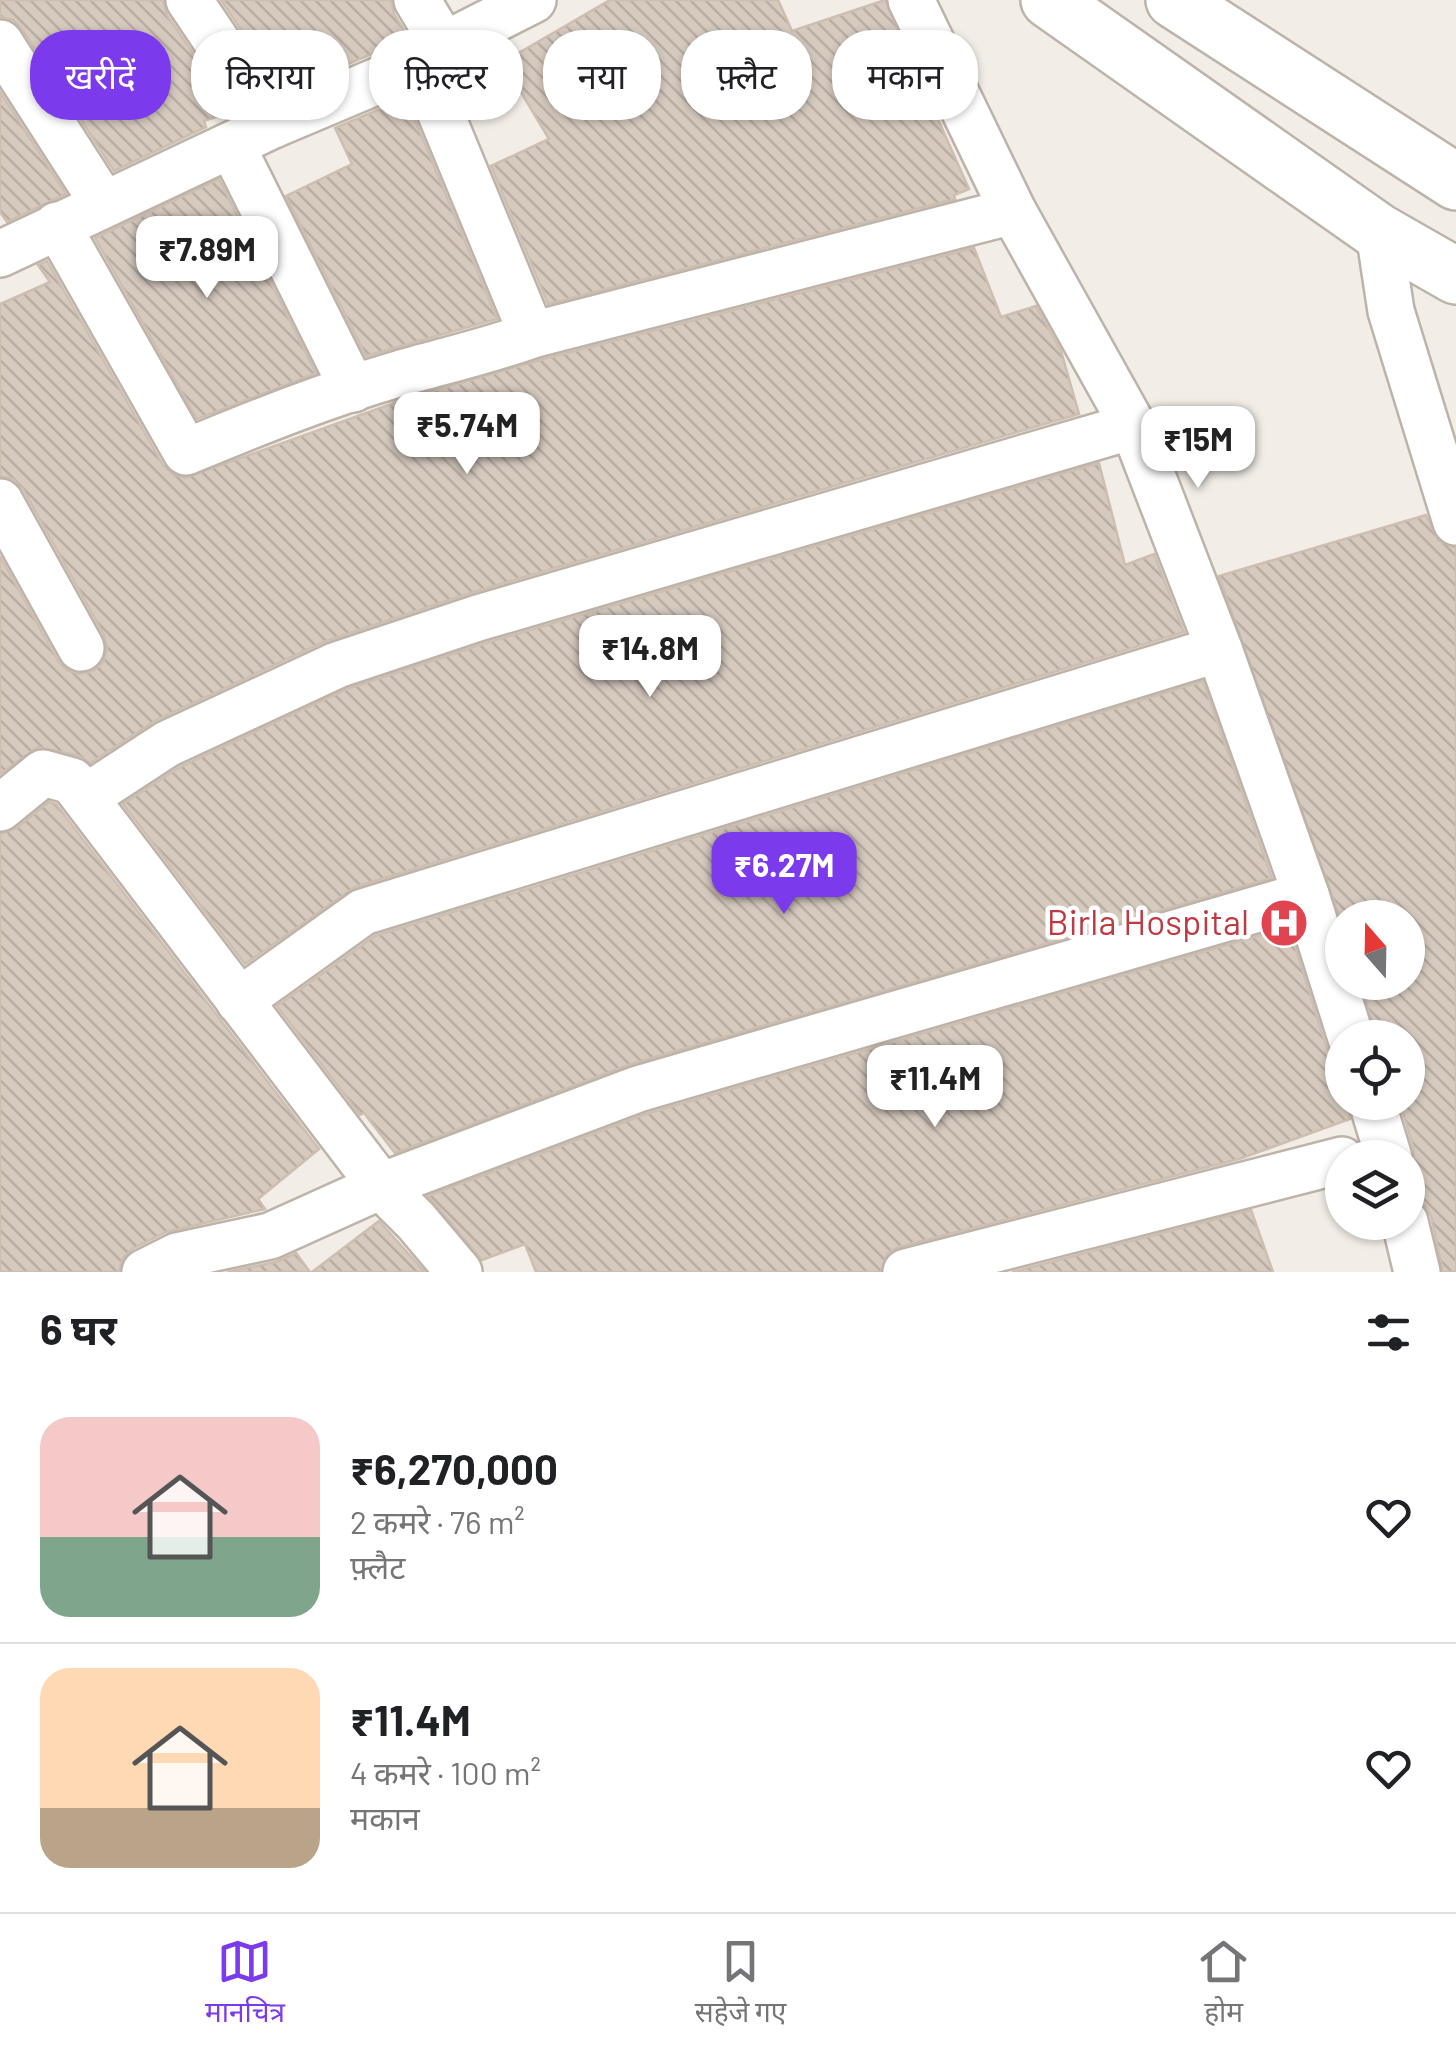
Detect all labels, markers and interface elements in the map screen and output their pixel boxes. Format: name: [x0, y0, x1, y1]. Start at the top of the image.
chip: खरीदें: [30, 30, 171, 120]
chip: किराया: [191, 30, 349, 120]
chip: फ़िल्टर: [369, 30, 523, 120]
chip: नया: [543, 30, 661, 120]
chip: फ़्लैट: [681, 30, 812, 120]
chip: मकान: [832, 30, 978, 120]
pin: ₹7.89M: [126, 216, 288, 301]
text: ₹7.89M: [158, 229, 256, 267]
pin: ₹5.74M: [386, 392, 548, 477]
text: ₹5.74M: [416, 405, 518, 443]
pin: ₹15M: [1139, 406, 1257, 491]
text: ₹15M: [1163, 419, 1233, 457]
pin: ₹14.8M: [569, 615, 731, 700]
text: ₹14.8M: [601, 628, 699, 666]
pin: ₹6.27M: [703, 832, 865, 917]
text: ₹6.27M: [734, 845, 834, 883]
hospital icon: Birla Hospital: [1258, 897, 1310, 949]
place label: Birla Hospital: [1047, 900, 1249, 942]
north arrow: [1325, 900, 1425, 1000]
map controls: [1325, 900, 1425, 1240]
button: locate: [1325, 1020, 1425, 1120]
pin: ₹11.4M: [854, 1045, 1016, 1130]
text: ₹11.4M: [889, 1058, 981, 1096]
button: layers: [1325, 1140, 1425, 1240]
text: 6 घर: [40, 1303, 117, 1353]
icon: filters: [1361, 1305, 1416, 1360]
text: ₹6,270,000: [350, 1443, 558, 1493]
icon: home: [120, 1457, 240, 1577]
icon: heart: [1361, 1490, 1416, 1545]
text: 2 कमरे · 76 m²: [350, 1502, 525, 1540]
text: फ़्लैट: [350, 1547, 405, 1585]
text: ₹11.4M: [350, 1694, 471, 1744]
icon: home: [120, 1708, 240, 1828]
icon: heart: [1361, 1741, 1416, 1796]
text: 4 कमरे · 100 m²: [350, 1753, 541, 1791]
text: मकान: [350, 1798, 420, 1836]
tab: मानचित्र: [205, 1934, 285, 2033]
tab: सहेजे गए: [695, 1934, 786, 2033]
tab: होम: [1196, 1934, 1251, 2033]

